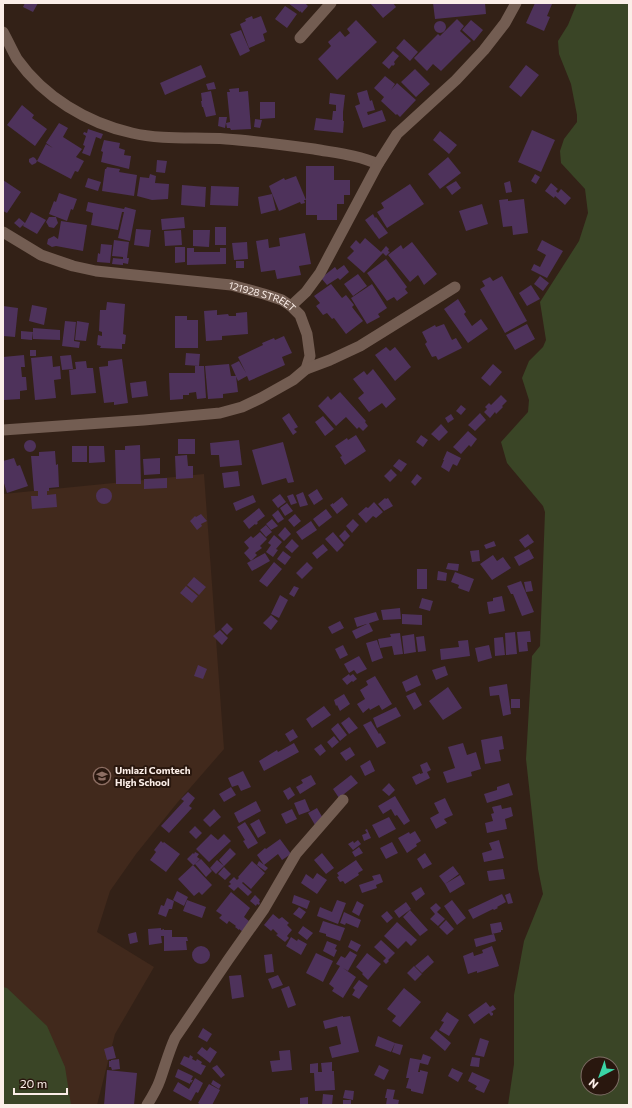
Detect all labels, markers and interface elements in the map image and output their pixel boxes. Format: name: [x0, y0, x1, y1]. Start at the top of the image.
street label: 121928 STREET: [228, 279, 299, 314]
place label: Umlazi Comtech High School: [115, 764, 191, 788]
school or university icon: Umlazi Comtech High School: [92, 766, 112, 786]
north arrow: [580, 1056, 620, 1096]
scale bar: [14, 1070, 67, 1096]
text: 20 m: [20, 1076, 47, 1090]
text: N: [586, 1076, 600, 1092]

